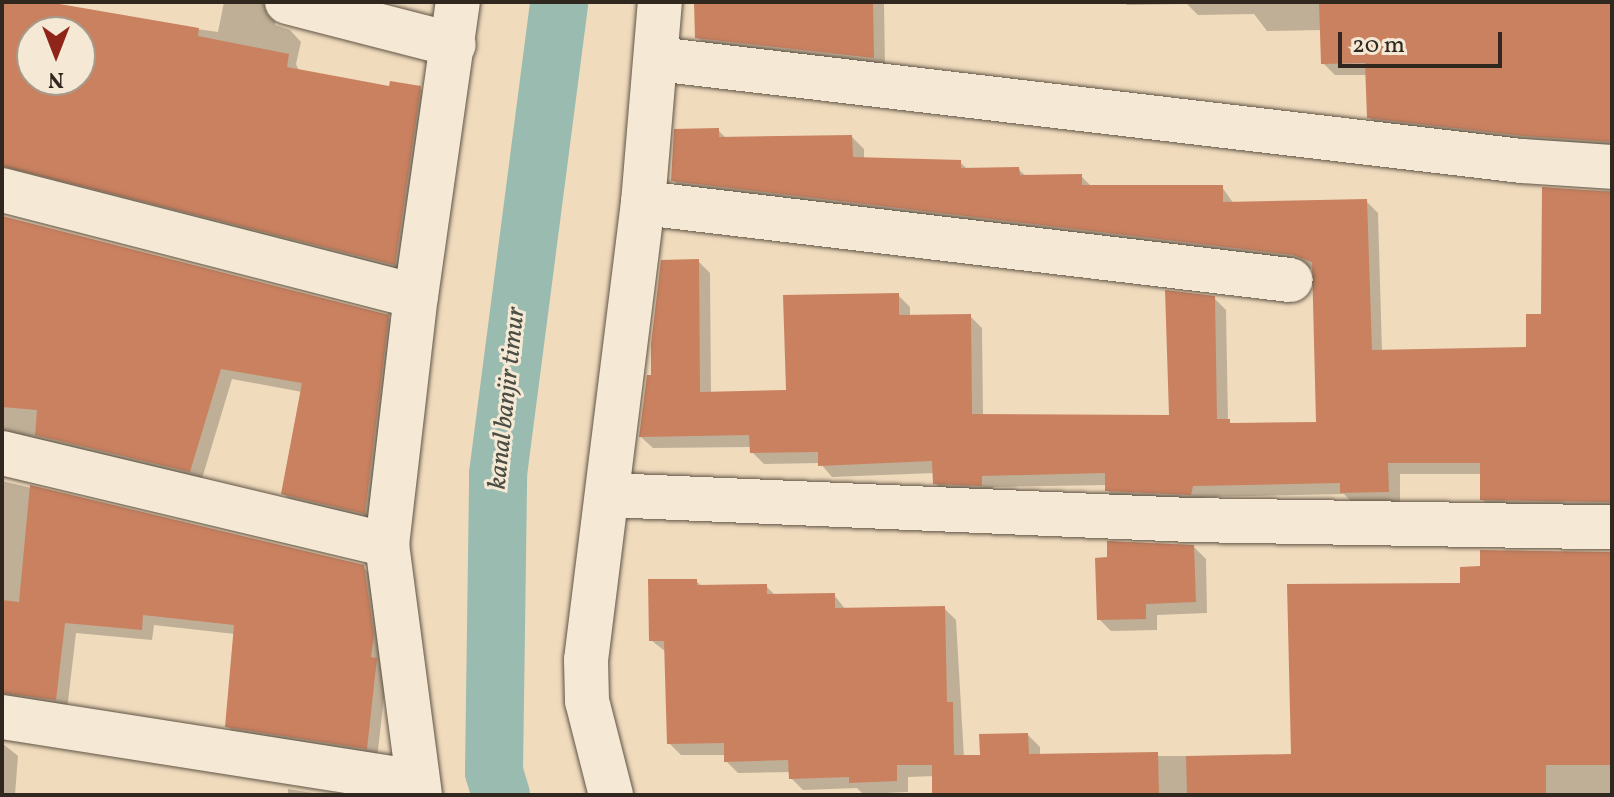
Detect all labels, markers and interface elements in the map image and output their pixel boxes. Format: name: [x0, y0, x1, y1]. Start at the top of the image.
north arrow: [16, 16, 96, 96]
scale bar: [1342, 16, 1506, 66]
text: 20 m: [1352, 29, 1405, 63]
text: N: [48, 63, 64, 94]
water label: kanal banjir timur: [483, 305, 533, 491]

